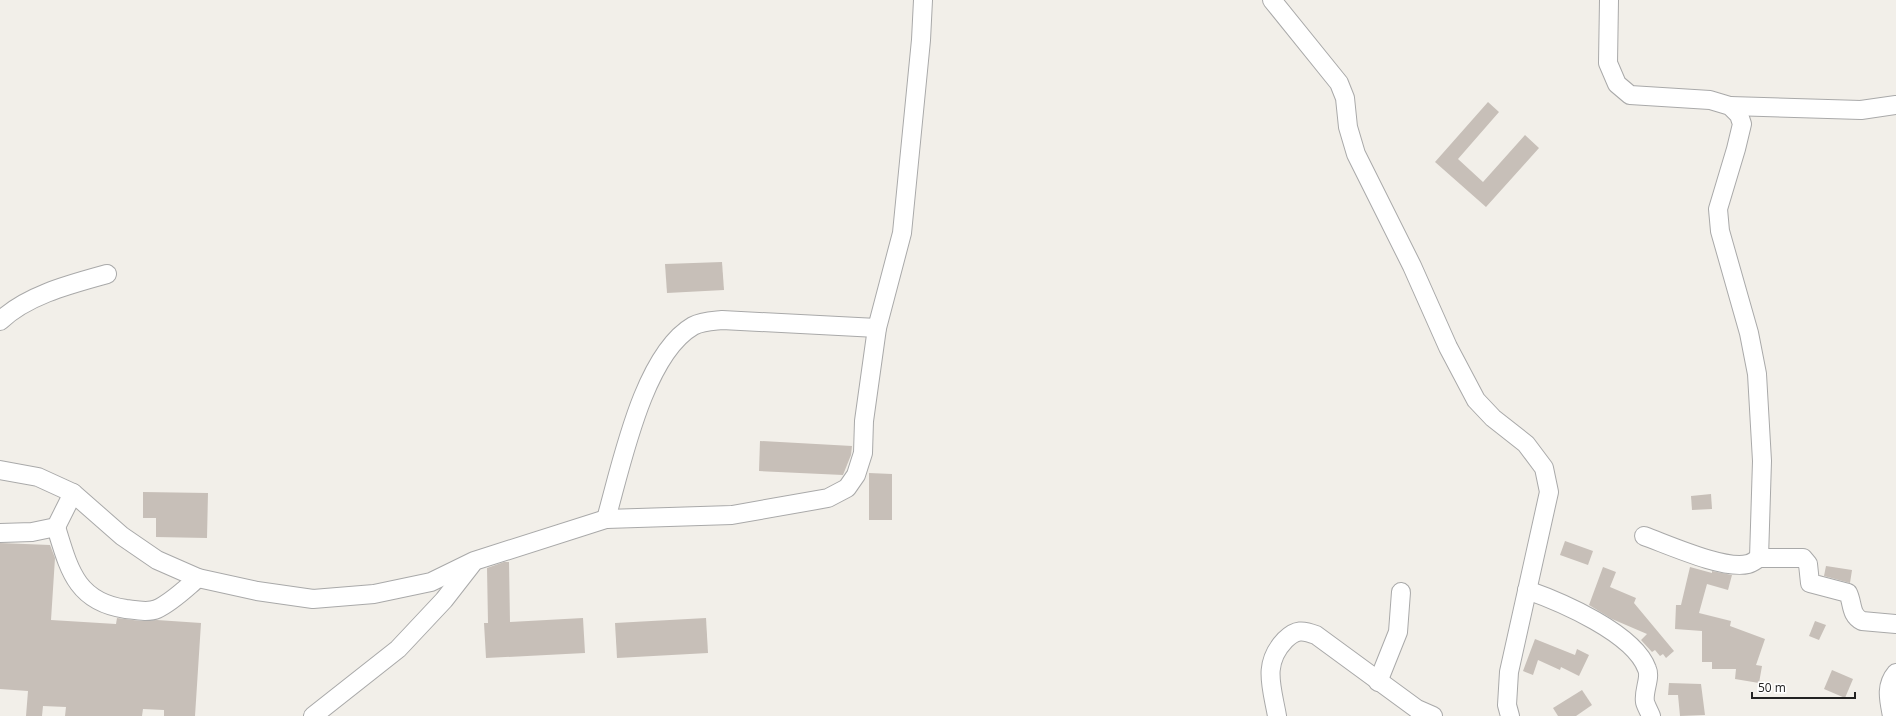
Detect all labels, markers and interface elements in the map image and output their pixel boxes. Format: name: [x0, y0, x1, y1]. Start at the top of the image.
scale bar: [1752, 674, 1855, 700]
text: 50 m: [1758, 679, 1786, 696]

